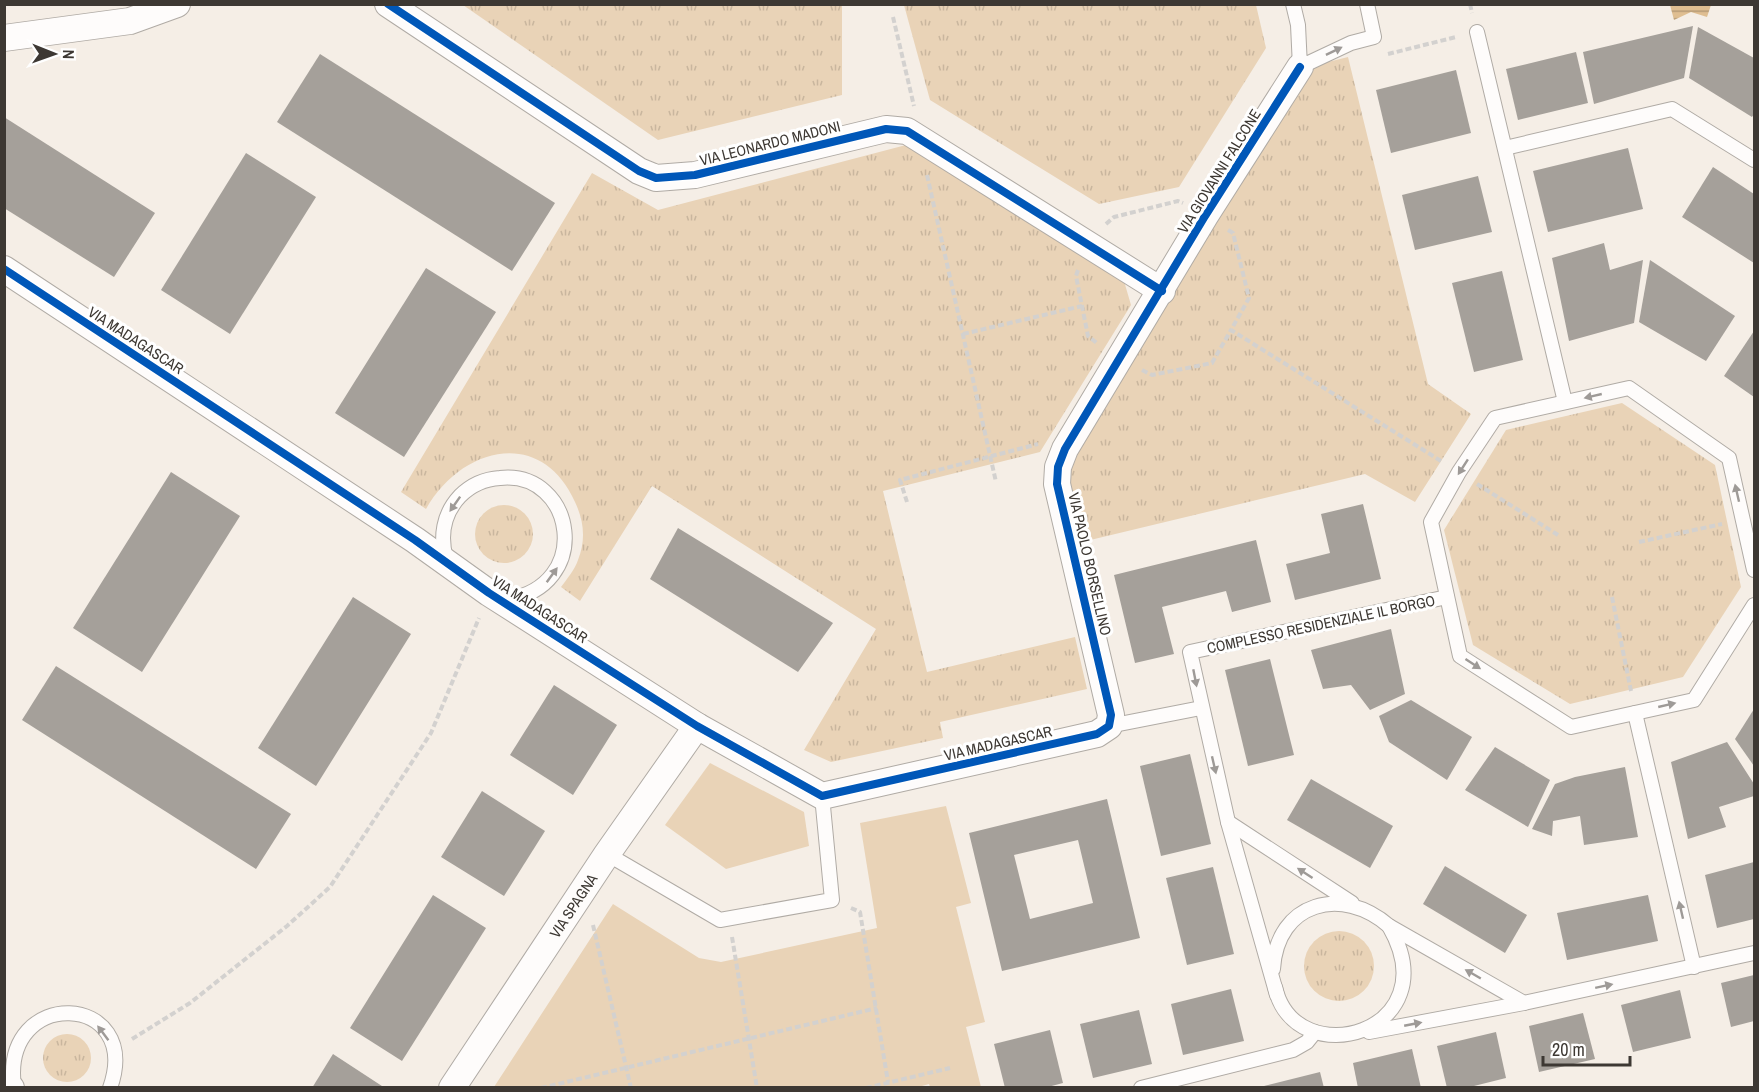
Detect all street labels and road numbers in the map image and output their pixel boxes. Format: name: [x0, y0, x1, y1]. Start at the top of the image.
street label: VIA GIOVANNI FALCONE: [1172, 105, 1266, 237]
street label: VIA LEONARDO MADONI: [697, 115, 843, 171]
street label: VIA MADAGASCAR: [84, 301, 188, 379]
street label: VIA PAOLO BORSELLINO: [1063, 490, 1117, 638]
street label: VIA MADAGASCAR: [488, 570, 592, 648]
street label: COMPLESSO RESIDENZIALE IL BORGO: [1205, 590, 1437, 658]
street label: VIA MADAGASCAR: [942, 720, 1054, 766]
street label: VIA SPAGNA: [544, 869, 602, 942]

